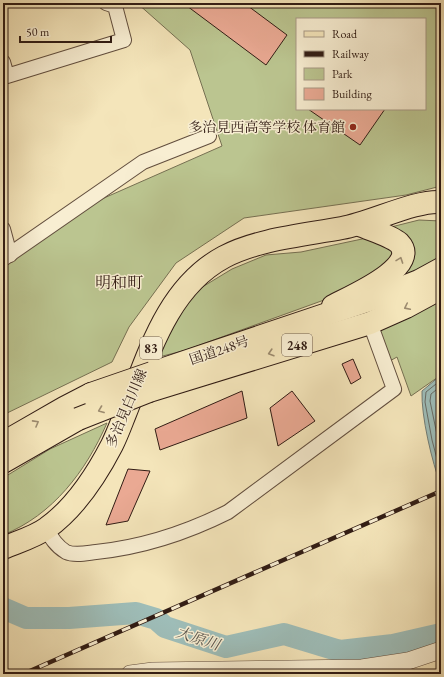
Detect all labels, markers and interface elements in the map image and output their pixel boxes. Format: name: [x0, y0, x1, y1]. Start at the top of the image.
scale bar: [20, 18, 111, 44]
legend: [296, 18, 426, 110]
text: 50 m: [26, 24, 50, 40]
text: Road: [332, 26, 358, 42]
text: Railway: [332, 46, 370, 62]
text: Park: [332, 66, 353, 82]
text: Building: [332, 86, 373, 102]
place label: 多治見西高等学校 体育館: [188, 118, 345, 136]
marker: 多治見西高等学校 体育館: [348, 122, 358, 132]
one-way arrow: [396, 257, 404, 264]
district label: 明和町: [95, 272, 143, 293]
one-way arrow: [403, 302, 411, 309]
street label: 国道248号: [187, 331, 251, 369]
road number: 248: [282, 334, 312, 356]
road number: 83: [140, 337, 162, 359]
one-way arrow: [267, 348, 274, 357]
street label: 多治見白川線: [101, 366, 151, 450]
one-way arrow: [97, 406, 104, 414]
one-way arrow: [32, 420, 39, 428]
water label: 大原川: [174, 622, 224, 655]

